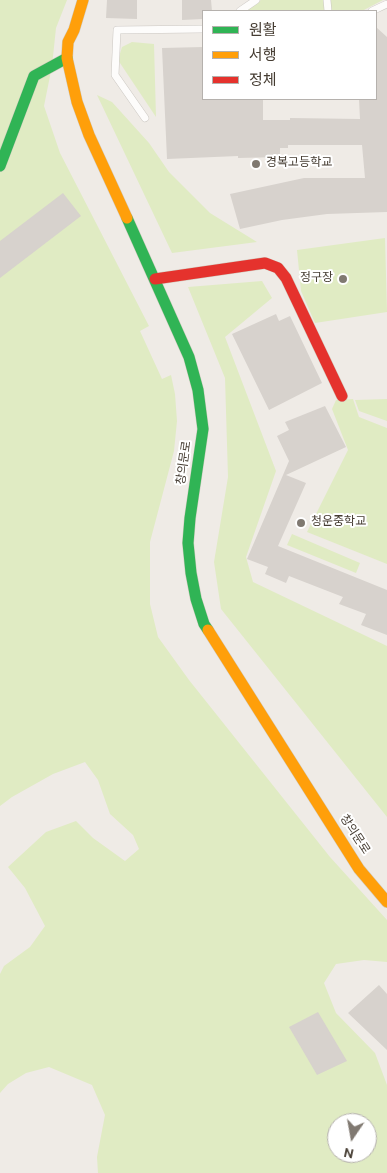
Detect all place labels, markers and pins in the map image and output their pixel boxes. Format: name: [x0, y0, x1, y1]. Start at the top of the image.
place label: 경복고등학교: [266, 157, 332, 171]
marker: 경복고등학교: [250, 158, 262, 170]
place label: 정구장: [300, 272, 333, 286]
marker: 정구장: [337, 273, 349, 285]
place label: 청운중학교: [311, 516, 366, 530]
marker: 청운중학교: [295, 517, 307, 529]

